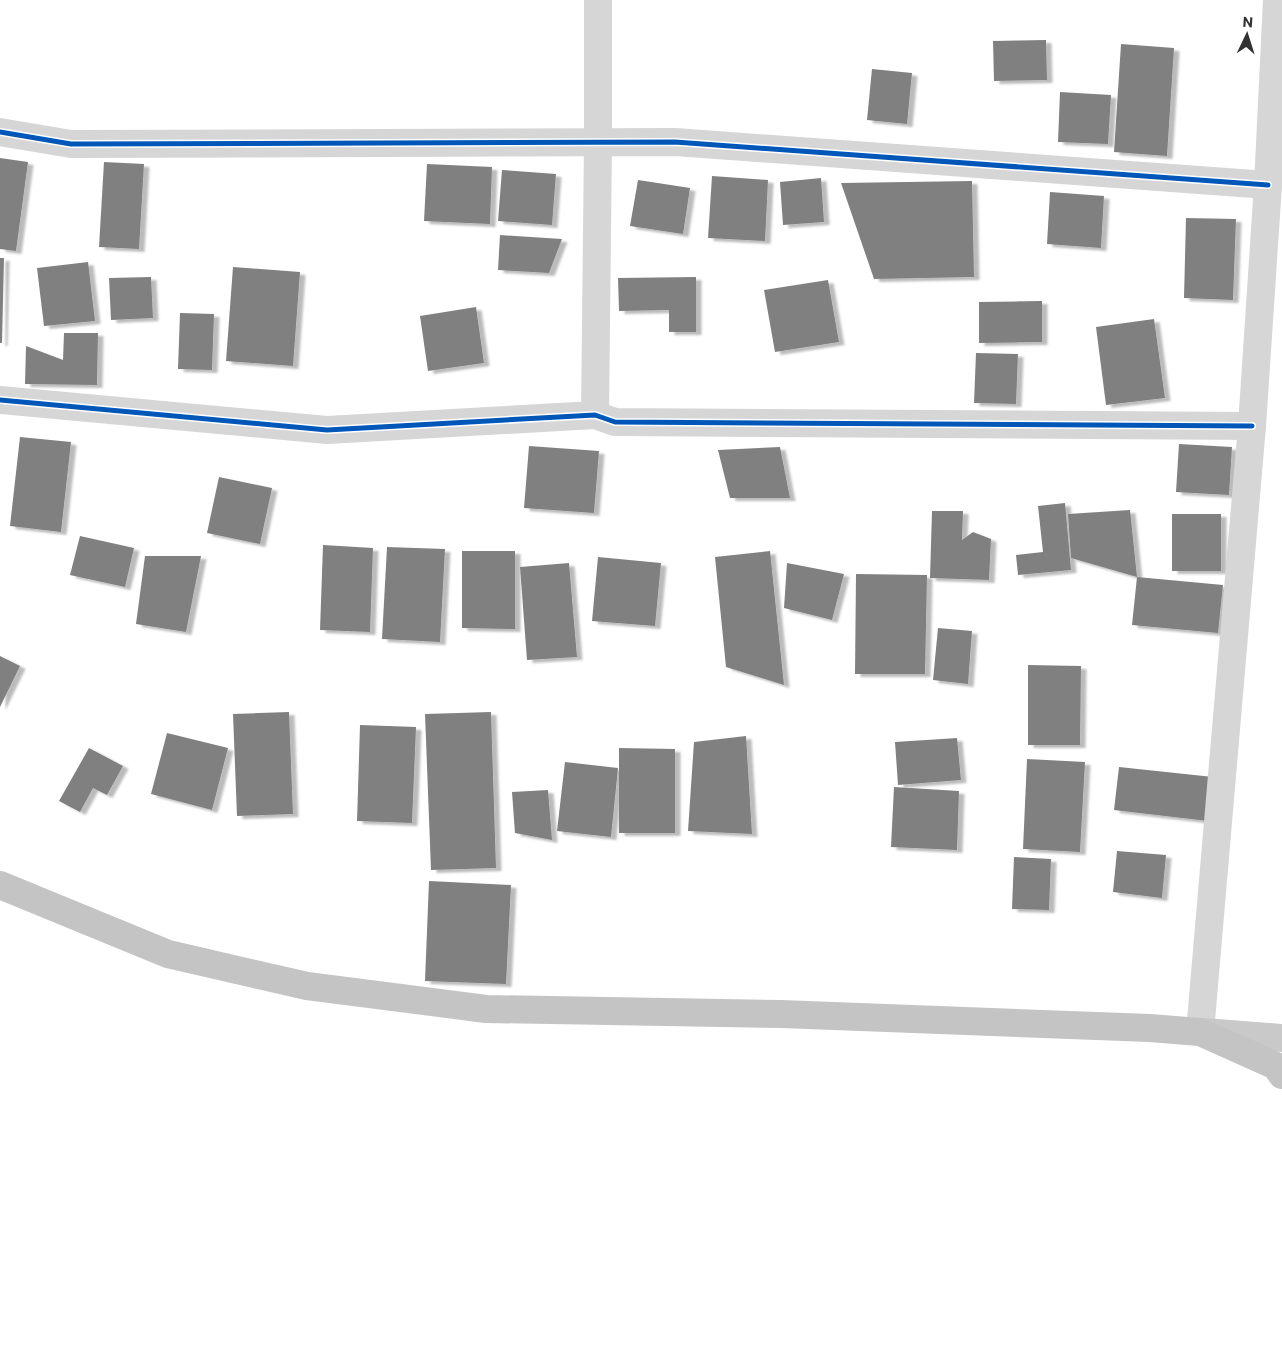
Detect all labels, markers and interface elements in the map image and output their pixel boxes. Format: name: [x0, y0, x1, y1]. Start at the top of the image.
north arrow: [1222, 10, 1272, 60]
text: N: [1242, 13, 1254, 30]

